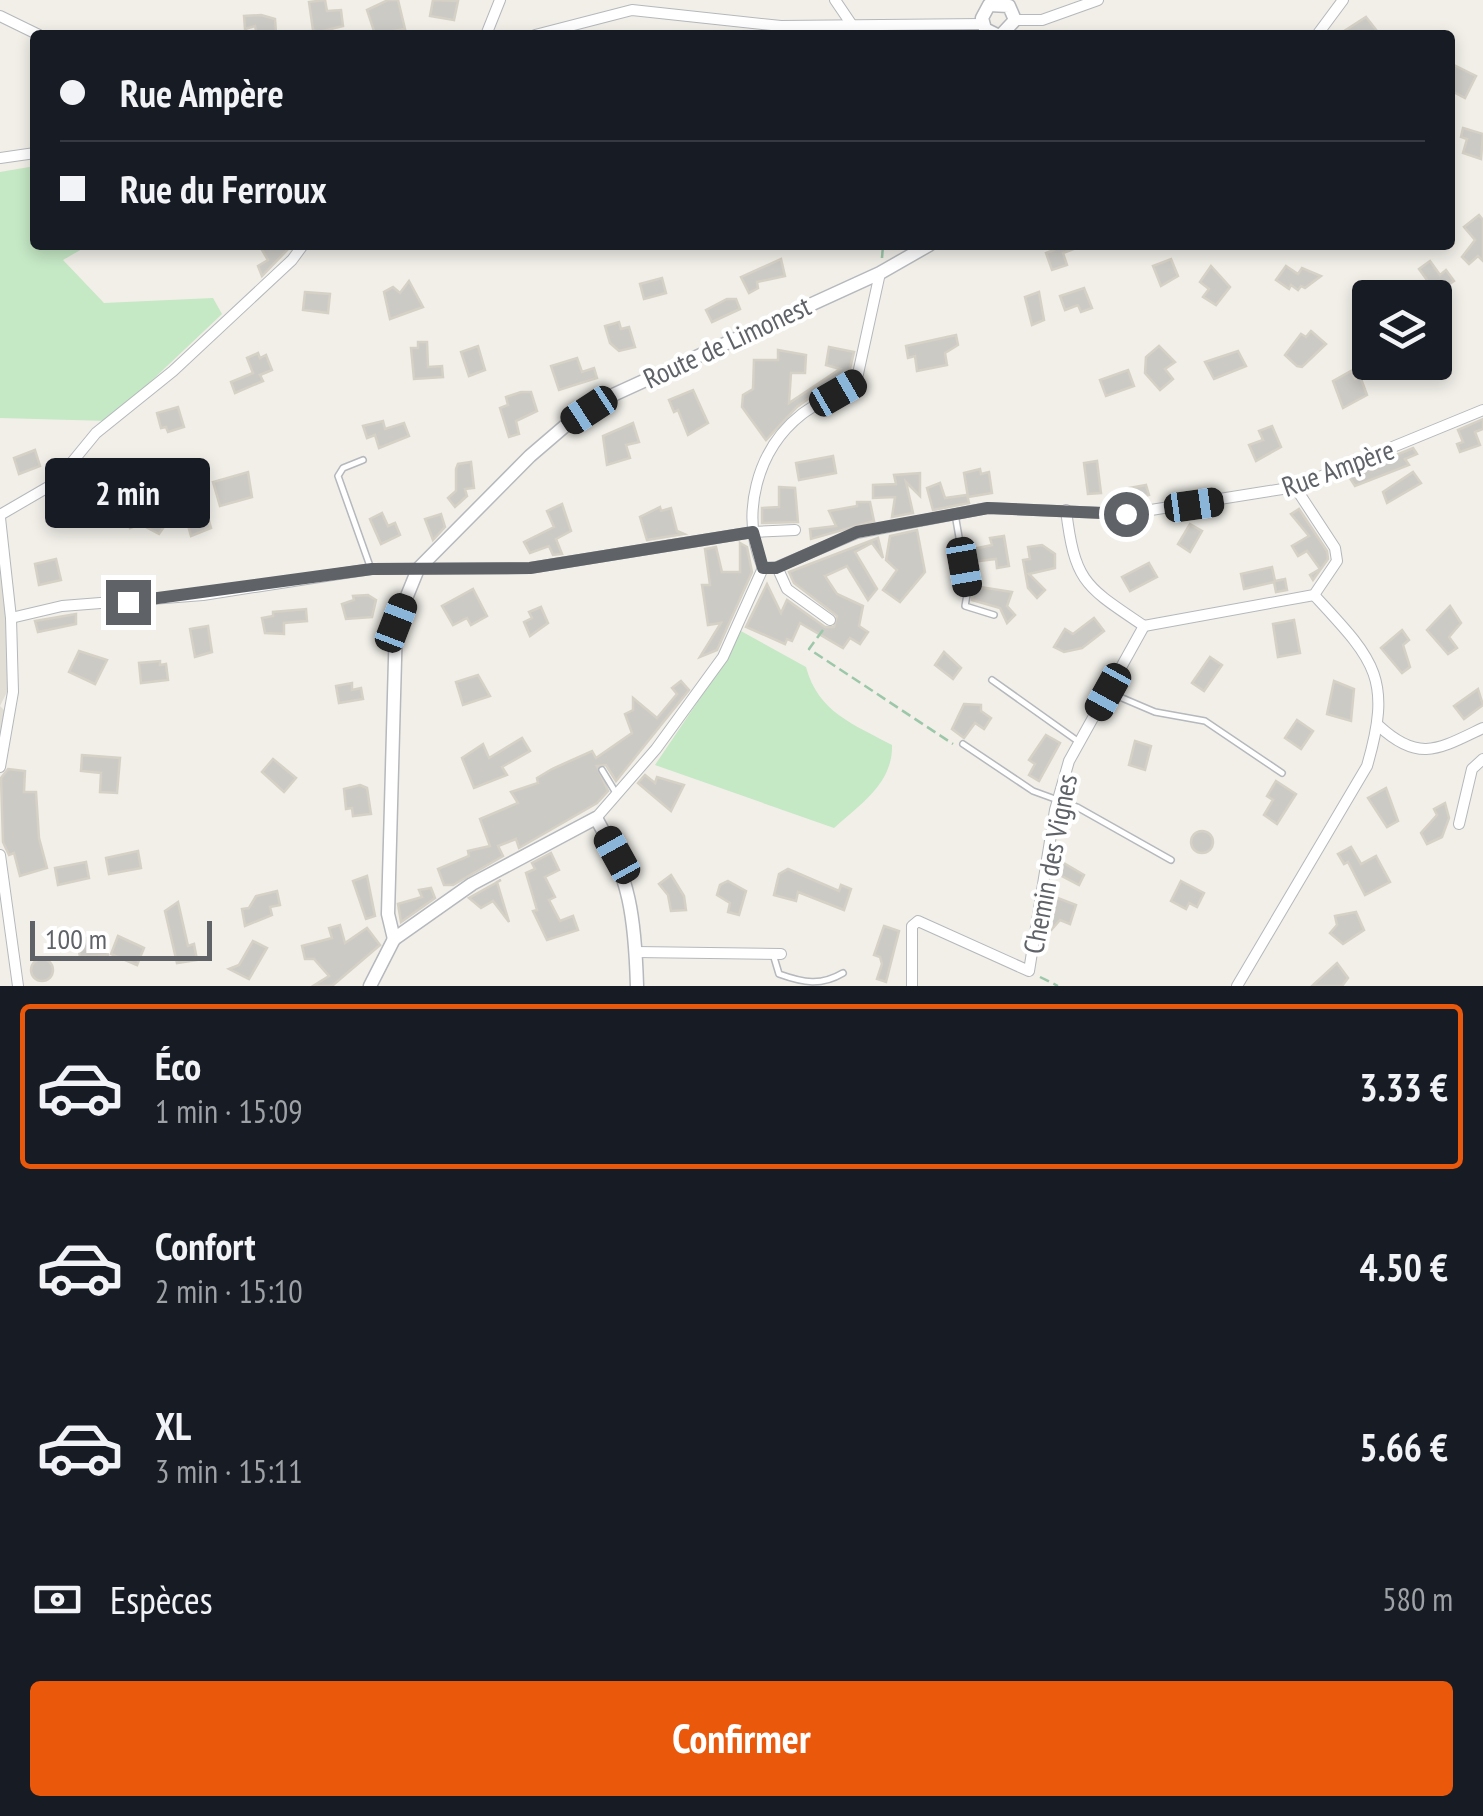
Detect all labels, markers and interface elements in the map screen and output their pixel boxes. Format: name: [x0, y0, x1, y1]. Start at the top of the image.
text: Rue Ampère: [120, 68, 284, 117]
text: Rue du Ferroux: [120, 164, 327, 213]
map controls: [1352, 280, 1452, 380]
button: layers: [1352, 280, 1452, 380]
street label: Route de Limonest: [637, 287, 817, 396]
car: [805, 365, 871, 421]
car: [556, 381, 622, 439]
street label: Rue Ampère: [1277, 430, 1399, 505]
callout: 2 min: [46, 457, 210, 527]
text: 2 min: [95, 472, 160, 514]
car: [1162, 486, 1226, 524]
route start: [1104, 492, 1149, 537]
car: [944, 535, 984, 599]
route end: [106, 580, 151, 625]
car: [371, 590, 421, 656]
car: [1080, 658, 1136, 726]
street label: Chemin des Vignes: [1014, 771, 1085, 957]
car: [589, 821, 645, 889]
scale bar: [30, 916, 212, 960]
text: 100 m: [45, 920, 107, 957]
text: Éco: [155, 1041, 201, 1090]
icon: car: [35, 1042, 125, 1132]
text: 3.33 €: [1359, 1062, 1448, 1111]
text: 1 min · 15:09: [155, 1090, 303, 1132]
text: Confort: [155, 1221, 255, 1270]
icon: car: [35, 1222, 125, 1312]
text: 4.50 €: [1359, 1242, 1448, 1291]
text: 2 min · 15:10: [155, 1270, 303, 1312]
text: XL: [155, 1401, 191, 1450]
icon: car: [35, 1402, 125, 1492]
text: 5.66 €: [1359, 1422, 1448, 1471]
text: 3 min · 15:11: [155, 1450, 303, 1492]
icon: cash: [30, 1572, 85, 1627]
text: Espèces: [110, 1575, 213, 1624]
text: 580 m: [1382, 1578, 1453, 1620]
button: Confirmer: [30, 1681, 1453, 1796]

